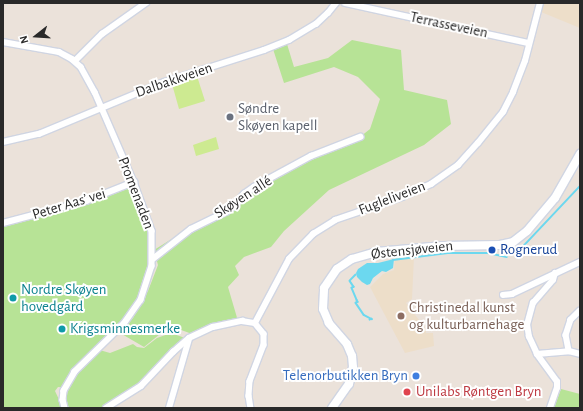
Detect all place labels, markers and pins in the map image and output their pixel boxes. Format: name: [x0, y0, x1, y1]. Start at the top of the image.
place label: Søndre Skøyen kapell: [238, 99, 317, 134]
marker: Søndre Skøyen kapell: [225, 112, 235, 122]
place label: Rognerud: [500, 241, 557, 259]
marker: Rognerud: [487, 245, 497, 255]
place label: Nordre Skøyen hovedgård: [21, 280, 107, 315]
marker: Nordre Skøyen hovedgård: [8, 293, 18, 303]
place label: Christinedal kunst og kulturbarnehage: [409, 298, 524, 333]
marker: Christinedal kunst og kulturbarnehage: [396, 311, 406, 321]
place label: Krigsminnesmerke: [70, 320, 180, 338]
marker: Krigsminnesmerke: [57, 324, 67, 334]
place label: Telenorbutikken Bryn: [283, 367, 408, 385]
marker: Telenorbutikken Bryn: [411, 371, 421, 381]
place label: Unilabs Røntgen Bryn: [416, 383, 542, 401]
marker: Unilabs Røntgen Bryn: [401, 386, 413, 398]

